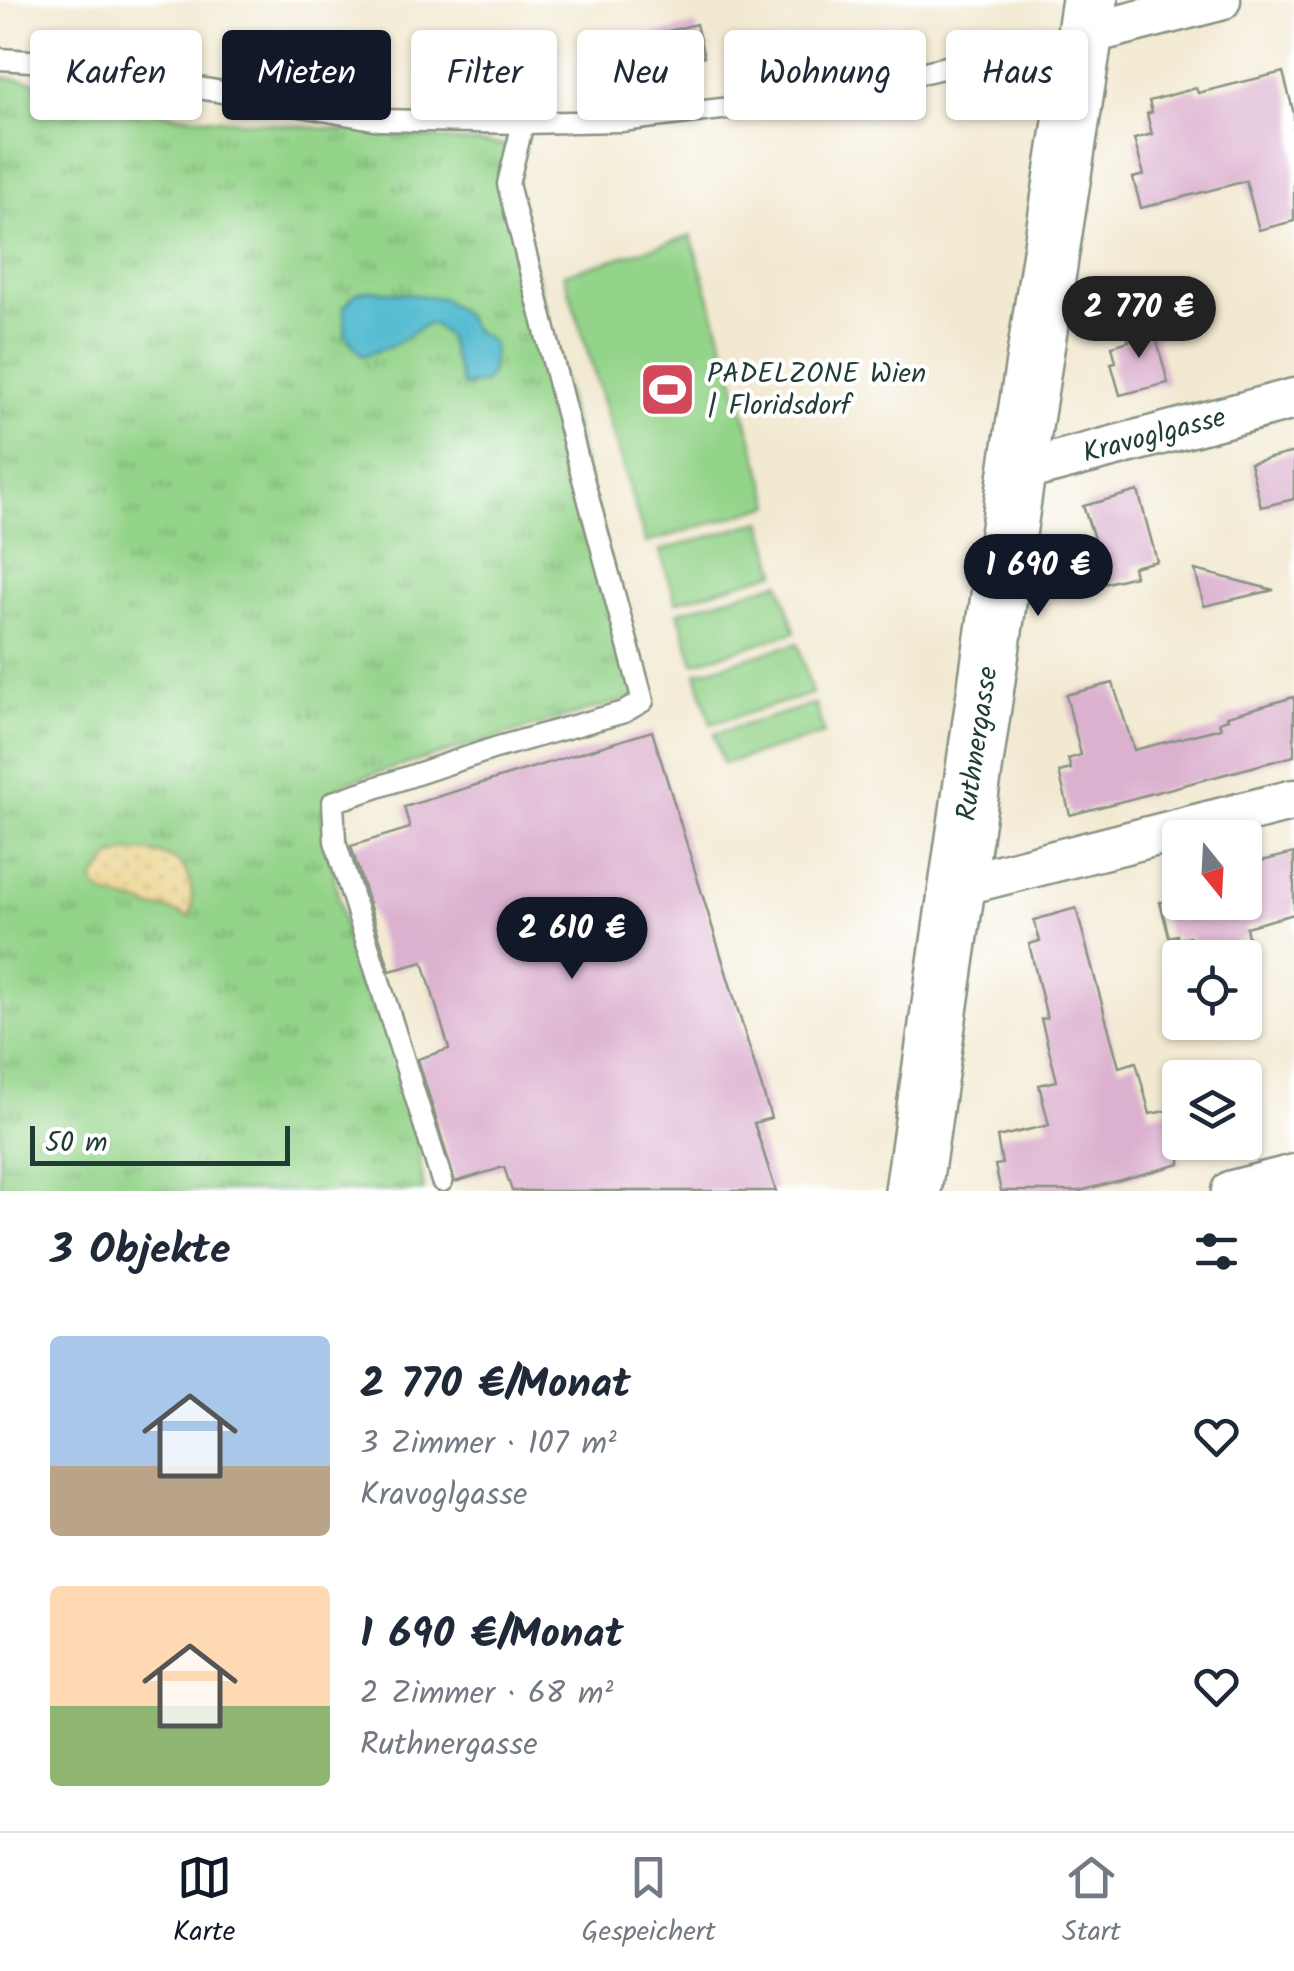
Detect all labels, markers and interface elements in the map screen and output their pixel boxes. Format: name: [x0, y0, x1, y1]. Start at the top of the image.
chip: Kaufen: [30, 30, 202, 120]
chip: Mieten: [222, 30, 391, 120]
chip: Filter: [411, 30, 557, 120]
chip: Neu: [577, 30, 704, 120]
chip: Wohnung: [724, 30, 926, 120]
chip: Haus: [946, 30, 1088, 120]
pin: 2 770 €: [1047, 276, 1231, 361]
text: 2 770 €: [1084, 283, 1194, 334]
place label: PADELZONE Wien | Floridsdorf: [707, 352, 926, 429]
sports icon: PADELZONE Wien | Floridsdorf: [638, 360, 698, 420]
street label: Kravoglgasse: [1078, 395, 1231, 476]
pin: 1 690 €: [946, 534, 1130, 619]
text: 1 690 €: [986, 541, 1090, 592]
street label: Ruthnergasse: [944, 663, 1011, 824]
north arrow: [1162, 820, 1262, 920]
map controls: [1162, 820, 1262, 1160]
pin: 2 610 €: [480, 897, 664, 982]
text: 2 610 €: [518, 904, 626, 955]
button: locate: [1162, 940, 1262, 1040]
button: layers: [1162, 1060, 1262, 1160]
scale bar: [30, 1121, 290, 1166]
text: 50 m: [45, 1121, 108, 1166]
text: 3 Objekte: [50, 1218, 231, 1285]
icon: filters: [1189, 1224, 1244, 1279]
text: 2 770 €/Monat: [360, 1352, 631, 1419]
icon: home: [130, 1376, 250, 1496]
icon: heart: [1189, 1409, 1244, 1464]
text: 3 Zimmer · 107 m²: [360, 1419, 617, 1470]
text: Kravoglgasse: [360, 1470, 527, 1521]
text: 1 690 €/Monat: [360, 1602, 624, 1669]
icon: home: [130, 1626, 250, 1746]
icon: heart: [1189, 1659, 1244, 1714]
text: 2 Zimmer · 68 m²: [360, 1669, 613, 1720]
text: Ruthnergasse: [360, 1720, 538, 1771]
tab: Karte: [173, 1850, 235, 1955]
tab: Gespeichert: [581, 1850, 716, 1955]
tab: Start: [1062, 1850, 1121, 1955]

